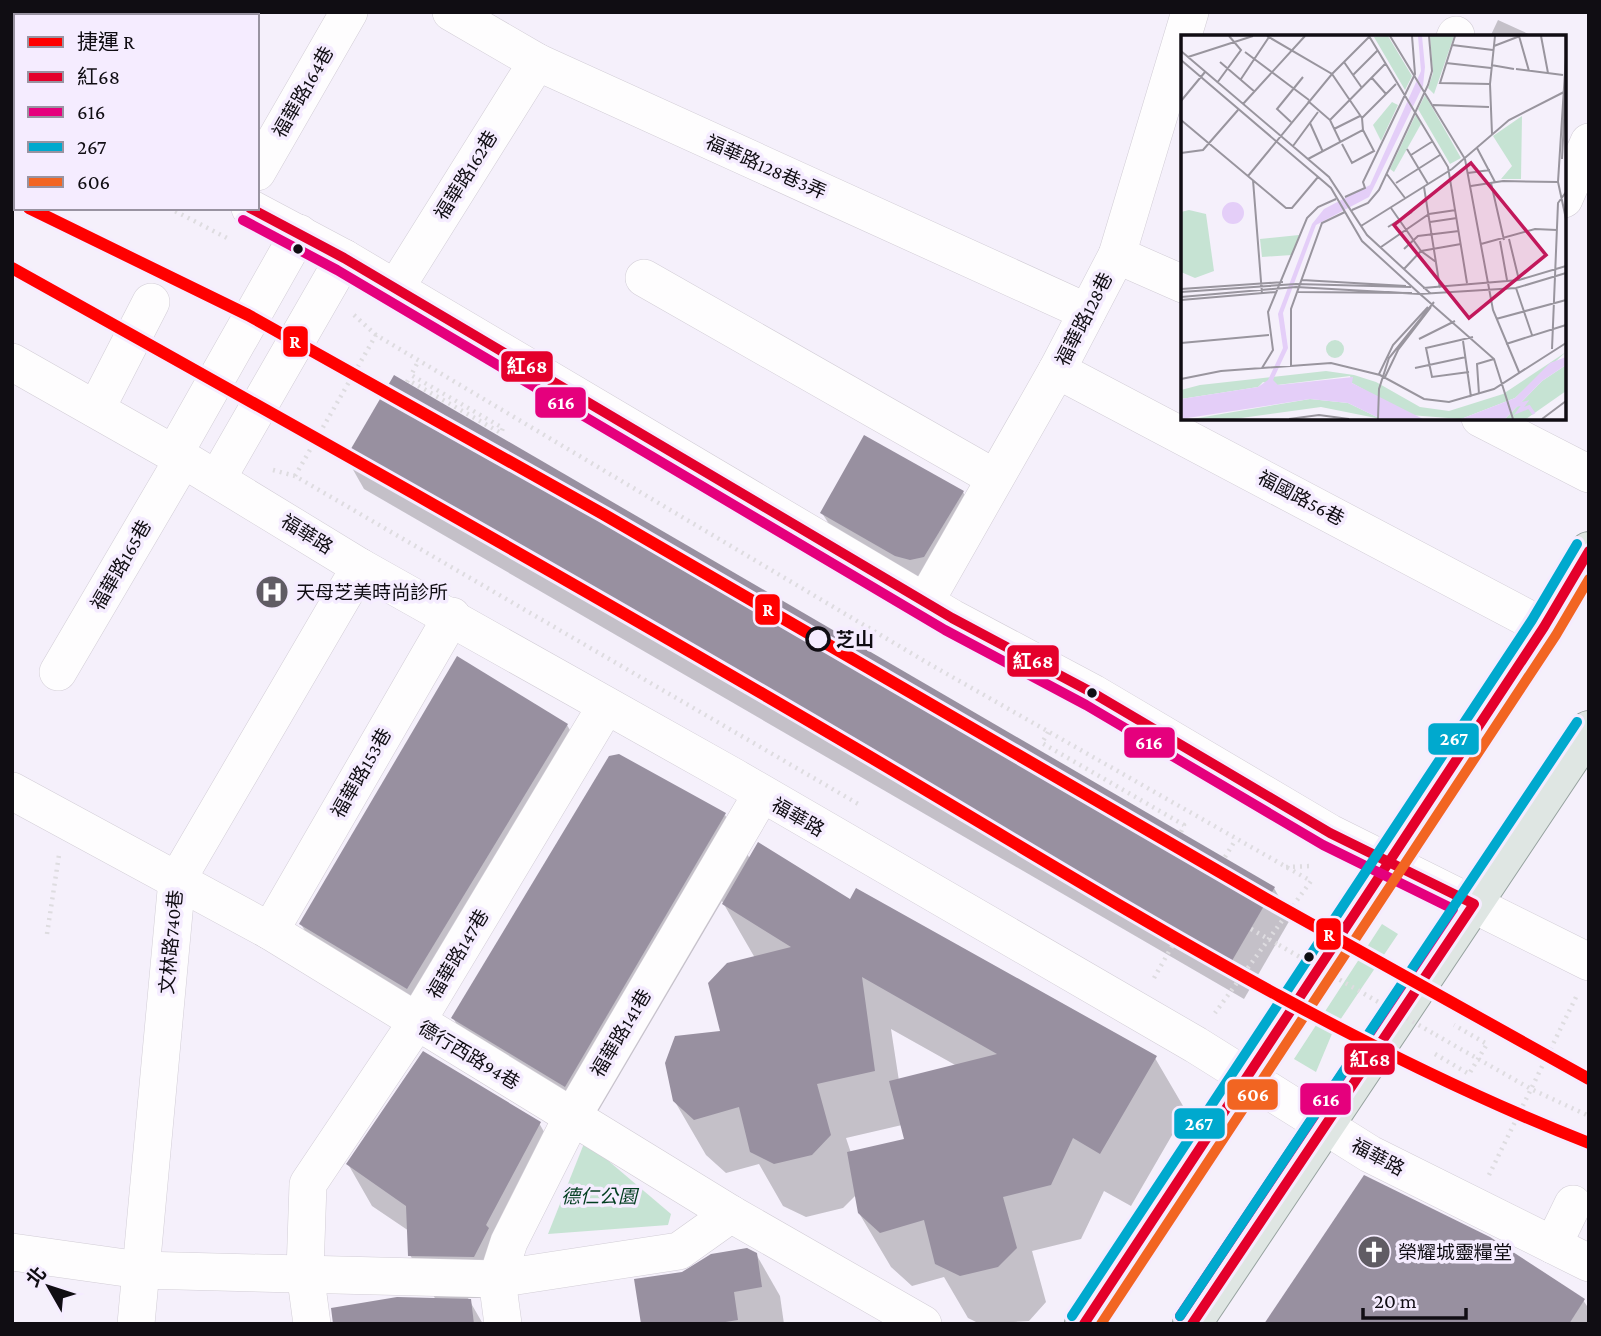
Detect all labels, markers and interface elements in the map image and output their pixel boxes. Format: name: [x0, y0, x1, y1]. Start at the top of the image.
legend: [14, 14, 259, 210]
text: 捷運 R: [77, 30, 135, 54]
inset map: [1181, 35, 1566, 420]
street label: 福華路164巷: [268, 43, 338, 141]
text: 紅68: [77, 65, 120, 89]
text: 616: [77, 100, 105, 124]
street label: 福華路162巷: [430, 127, 502, 223]
street label: 福華路128巷3弄: [703, 131, 829, 203]
text: 267: [77, 135, 107, 159]
text: 606: [77, 170, 110, 194]
unlabelled marker: [291, 242, 305, 256]
street label: 福華路128巷: [1052, 269, 1116, 369]
line badge: R: [282, 325, 309, 358]
text: R: [289, 331, 301, 352]
line badge: 紅68: [500, 350, 554, 383]
text: 紅68: [507, 356, 547, 377]
line badge: 616: [534, 386, 587, 419]
text: 616: [547, 392, 575, 413]
street label: 福國路56巷: [1254, 467, 1348, 529]
street label: 福華路: [277, 510, 337, 558]
street label: 福華路165巷: [87, 516, 155, 614]
hospital icon: 天母芝美時尚診所: [253, 573, 291, 611]
place label: 天母芝美時尚診所: [296, 582, 448, 603]
line badge: R: [754, 593, 781, 626]
text: R: [762, 599, 774, 620]
marker: 芝山: [806, 627, 830, 651]
place label: 芝山: [836, 629, 874, 650]
line badge: 紅68: [1006, 644, 1060, 678]
text: 紅68: [1013, 651, 1053, 672]
unlabelled marker: [1085, 686, 1099, 700]
line badge: 267: [1427, 722, 1480, 756]
street label: 福華路153巷: [327, 724, 395, 822]
line badge: 616: [1123, 726, 1176, 759]
text: 267: [1440, 728, 1468, 749]
text: 616: [1135, 732, 1163, 753]
street label: 福華路: [768, 794, 828, 840]
street label: 文林路740巷: [156, 889, 186, 995]
street label: 福華路147巷: [423, 906, 493, 1002]
line badge: R: [1315, 917, 1342, 951]
text: R: [1323, 924, 1335, 945]
unlabelled marker: [1302, 950, 1316, 964]
street label: 福華路141巷: [587, 985, 655, 1081]
street label: 德行西路94巷: [415, 1017, 523, 1093]
line badge: 紅68: [1343, 1042, 1396, 1076]
text: 紅68: [1350, 1049, 1390, 1070]
line badge: 606: [1226, 1078, 1279, 1111]
line badge: 616: [1299, 1082, 1352, 1116]
text: 606: [1237, 1084, 1269, 1105]
text: 616: [1312, 1089, 1340, 1110]
line badge: 267: [1173, 1107, 1226, 1140]
text: 267: [1185, 1113, 1213, 1134]
street label: 福華路: [1348, 1134, 1408, 1180]
park label: 德仁公園: [561, 1186, 640, 1207]
church icon: 榮耀城靈糧堂: [1355, 1233, 1393, 1271]
place label: 榮耀城靈糧堂: [1398, 1242, 1512, 1263]
north arrow: [14, 1252, 84, 1322]
text: 北: [22, 1263, 50, 1291]
scale bar: [1363, 1276, 1466, 1320]
text: 20 m: [1374, 1289, 1417, 1313]

